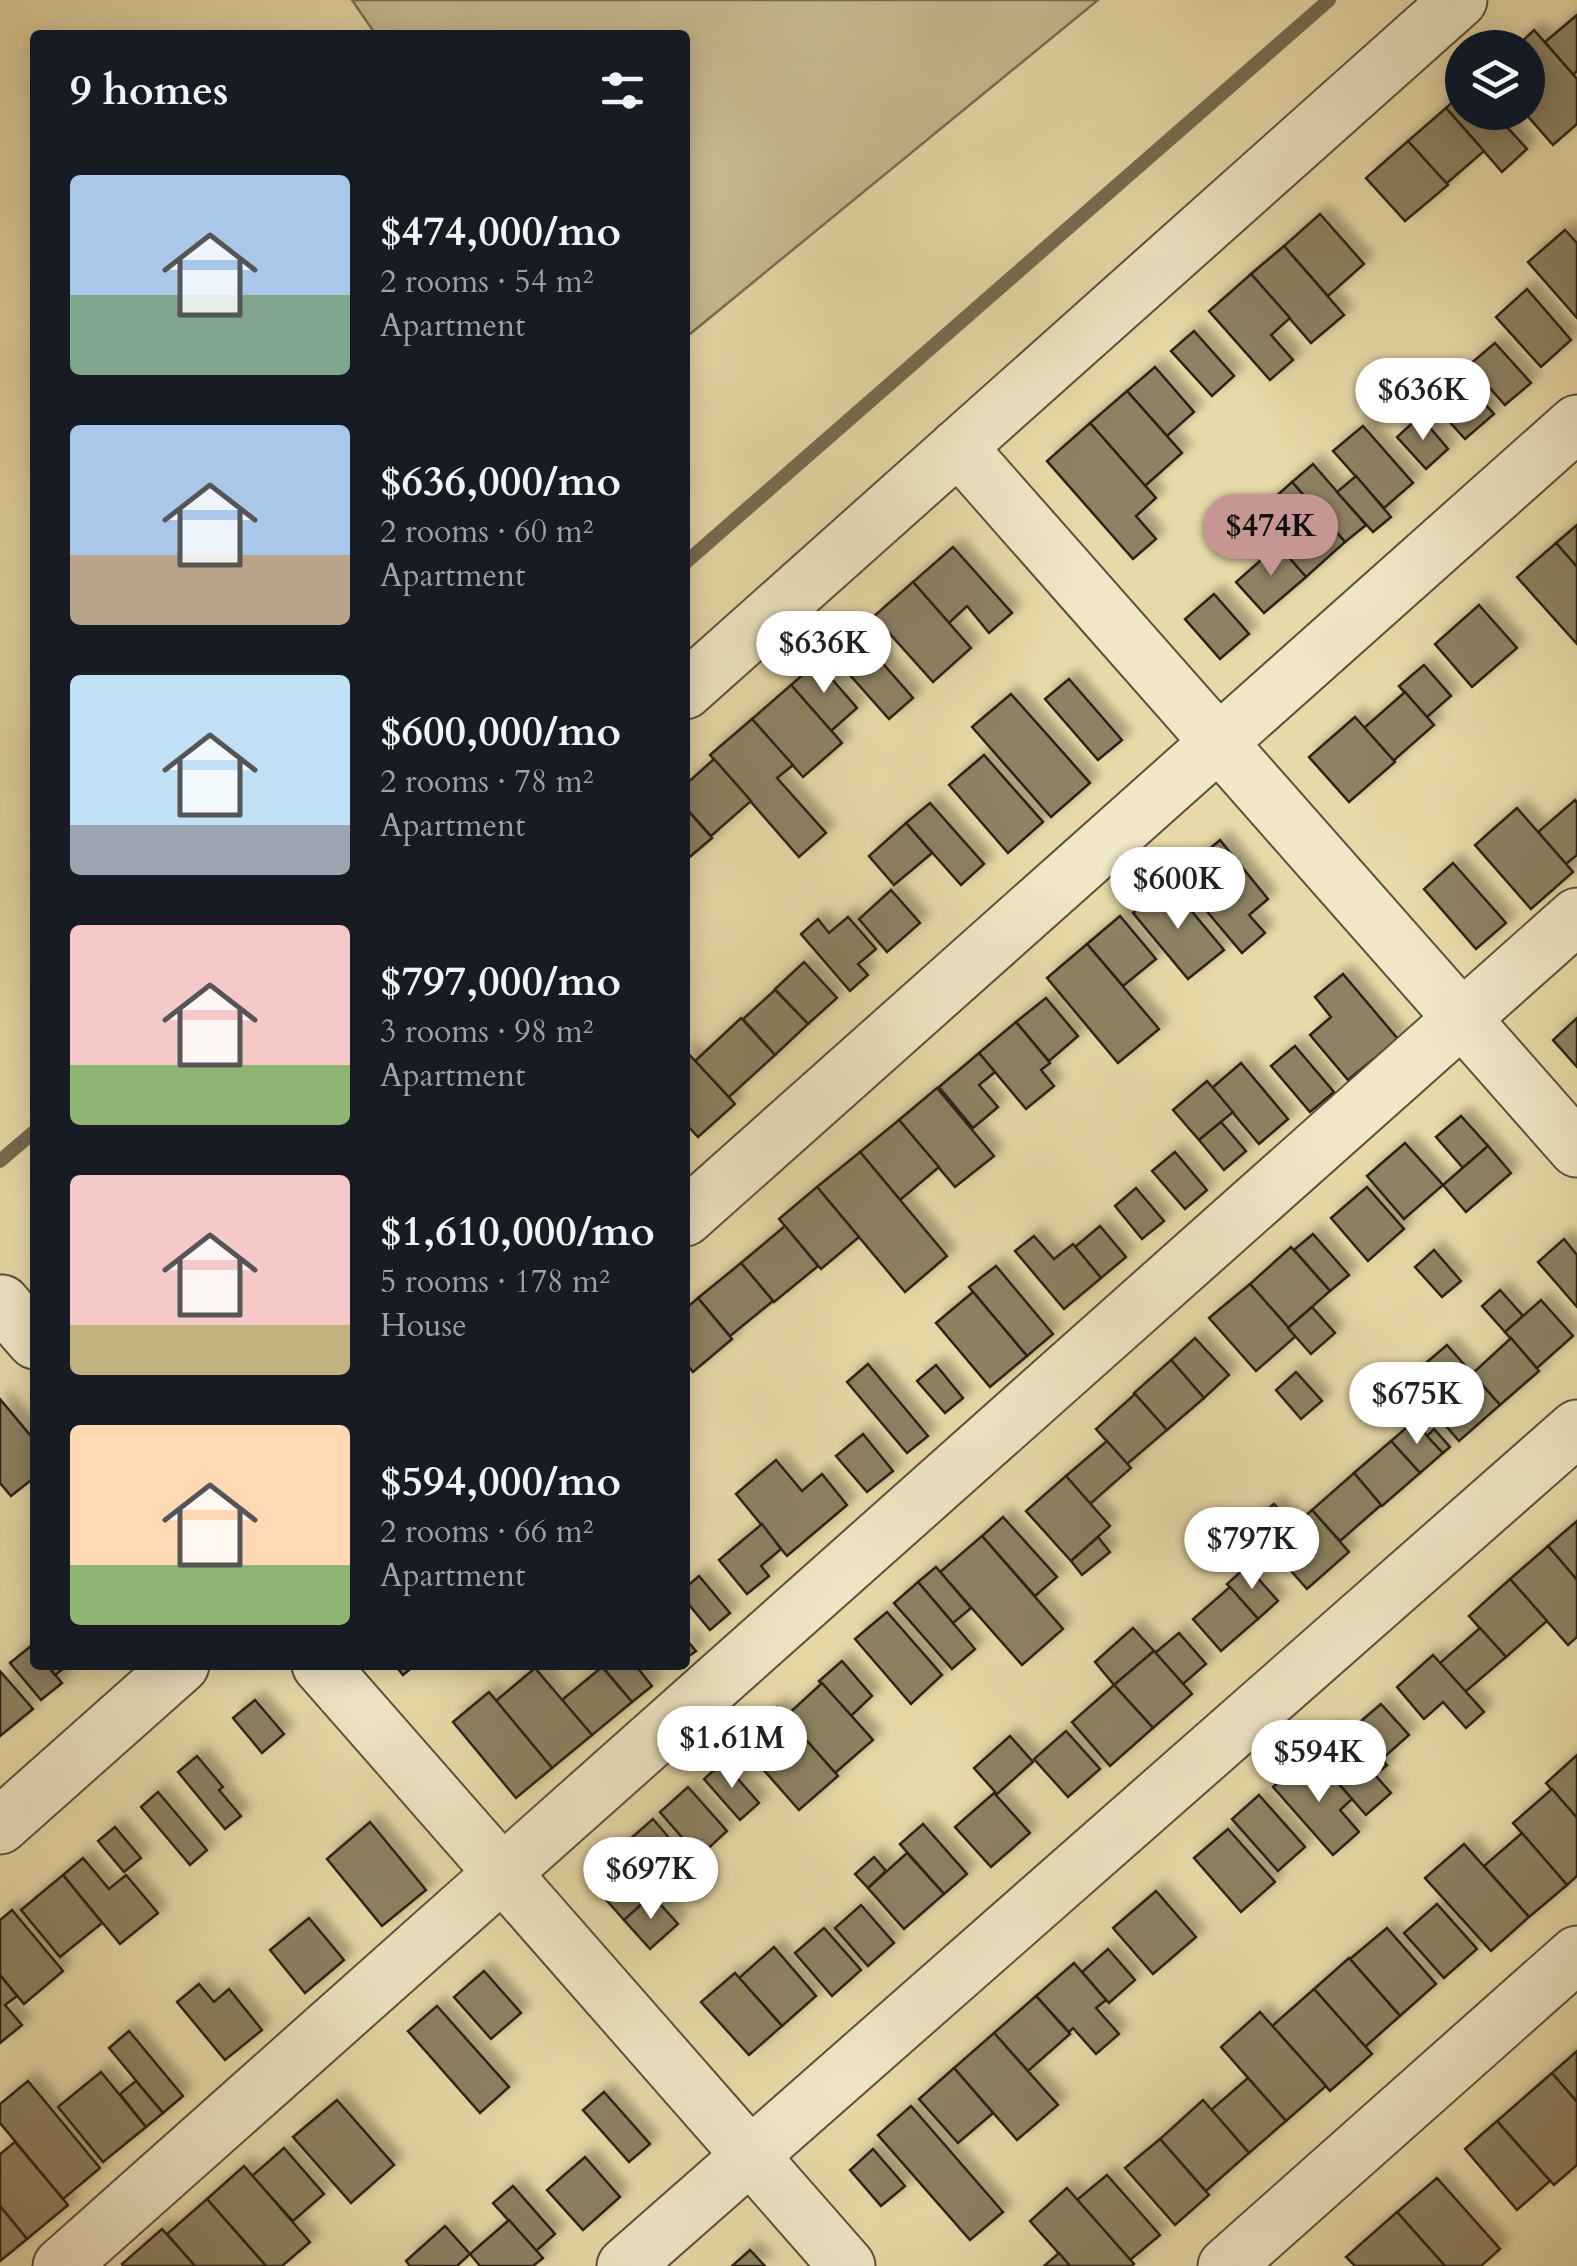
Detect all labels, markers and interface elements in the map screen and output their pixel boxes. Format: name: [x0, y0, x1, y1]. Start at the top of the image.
map controls: [1445, 30, 1545, 130]
button: layers: [1445, 30, 1545, 130]
text: 9 homes: [70, 62, 228, 119]
icon: filters: [595, 63, 650, 118]
text: $474,000/mo: [380, 203, 621, 260]
icon: home: [150, 215, 270, 335]
text: 2 rooms · 54 m²: [380, 260, 593, 304]
text: Apartment: [380, 304, 525, 348]
pin: $636K: [1353, 358, 1493, 443]
text: $636K: [1377, 368, 1469, 412]
text: $636,000/mo: [380, 453, 621, 510]
icon: home: [150, 465, 270, 585]
pin: $474K: [1201, 494, 1341, 579]
text: $474K: [1225, 504, 1317, 548]
text: 2 rooms · 60 m²: [380, 510, 593, 554]
text: Apartment: [380, 554, 525, 598]
pin: $636K: [754, 611, 894, 696]
text: $636K: [778, 621, 870, 665]
text: $600,000/mo: [380, 703, 621, 760]
icon: home: [150, 715, 270, 835]
text: 2 rooms · 78 m²: [380, 760, 593, 804]
text: Apartment: [380, 804, 525, 848]
pin: $600K: [1108, 847, 1248, 932]
text: $600K: [1132, 857, 1224, 901]
text: $797,000/mo: [380, 953, 621, 1010]
icon: home: [150, 965, 270, 1085]
text: 3 rooms · 98 m²: [380, 1010, 593, 1054]
text: Apartment: [380, 1054, 525, 1098]
text: $1,610,000/mo: [380, 1203, 655, 1260]
icon: home: [150, 1215, 270, 1335]
text: 5 rooms · 178 m²: [380, 1260, 610, 1304]
text: House: [380, 1304, 467, 1348]
pin: $675K: [1347, 1362, 1487, 1447]
text: $675K: [1371, 1372, 1463, 1416]
text: $594,000/mo: [380, 1453, 621, 1510]
icon: home: [150, 1465, 270, 1585]
pin: $797K: [1182, 1507, 1322, 1592]
text: 2 rooms · 66 m²: [380, 1510, 593, 1554]
text: $797K: [1206, 1517, 1298, 1561]
text: Apartment: [380, 1554, 525, 1598]
pin: $1.61M: [651, 1706, 813, 1791]
text: $1.61M: [679, 1716, 785, 1760]
pin: $594K: [1249, 1720, 1389, 1805]
text: $594K: [1273, 1730, 1365, 1774]
pin: $697K: [581, 1837, 721, 1922]
text: $697K: [605, 1847, 697, 1891]

